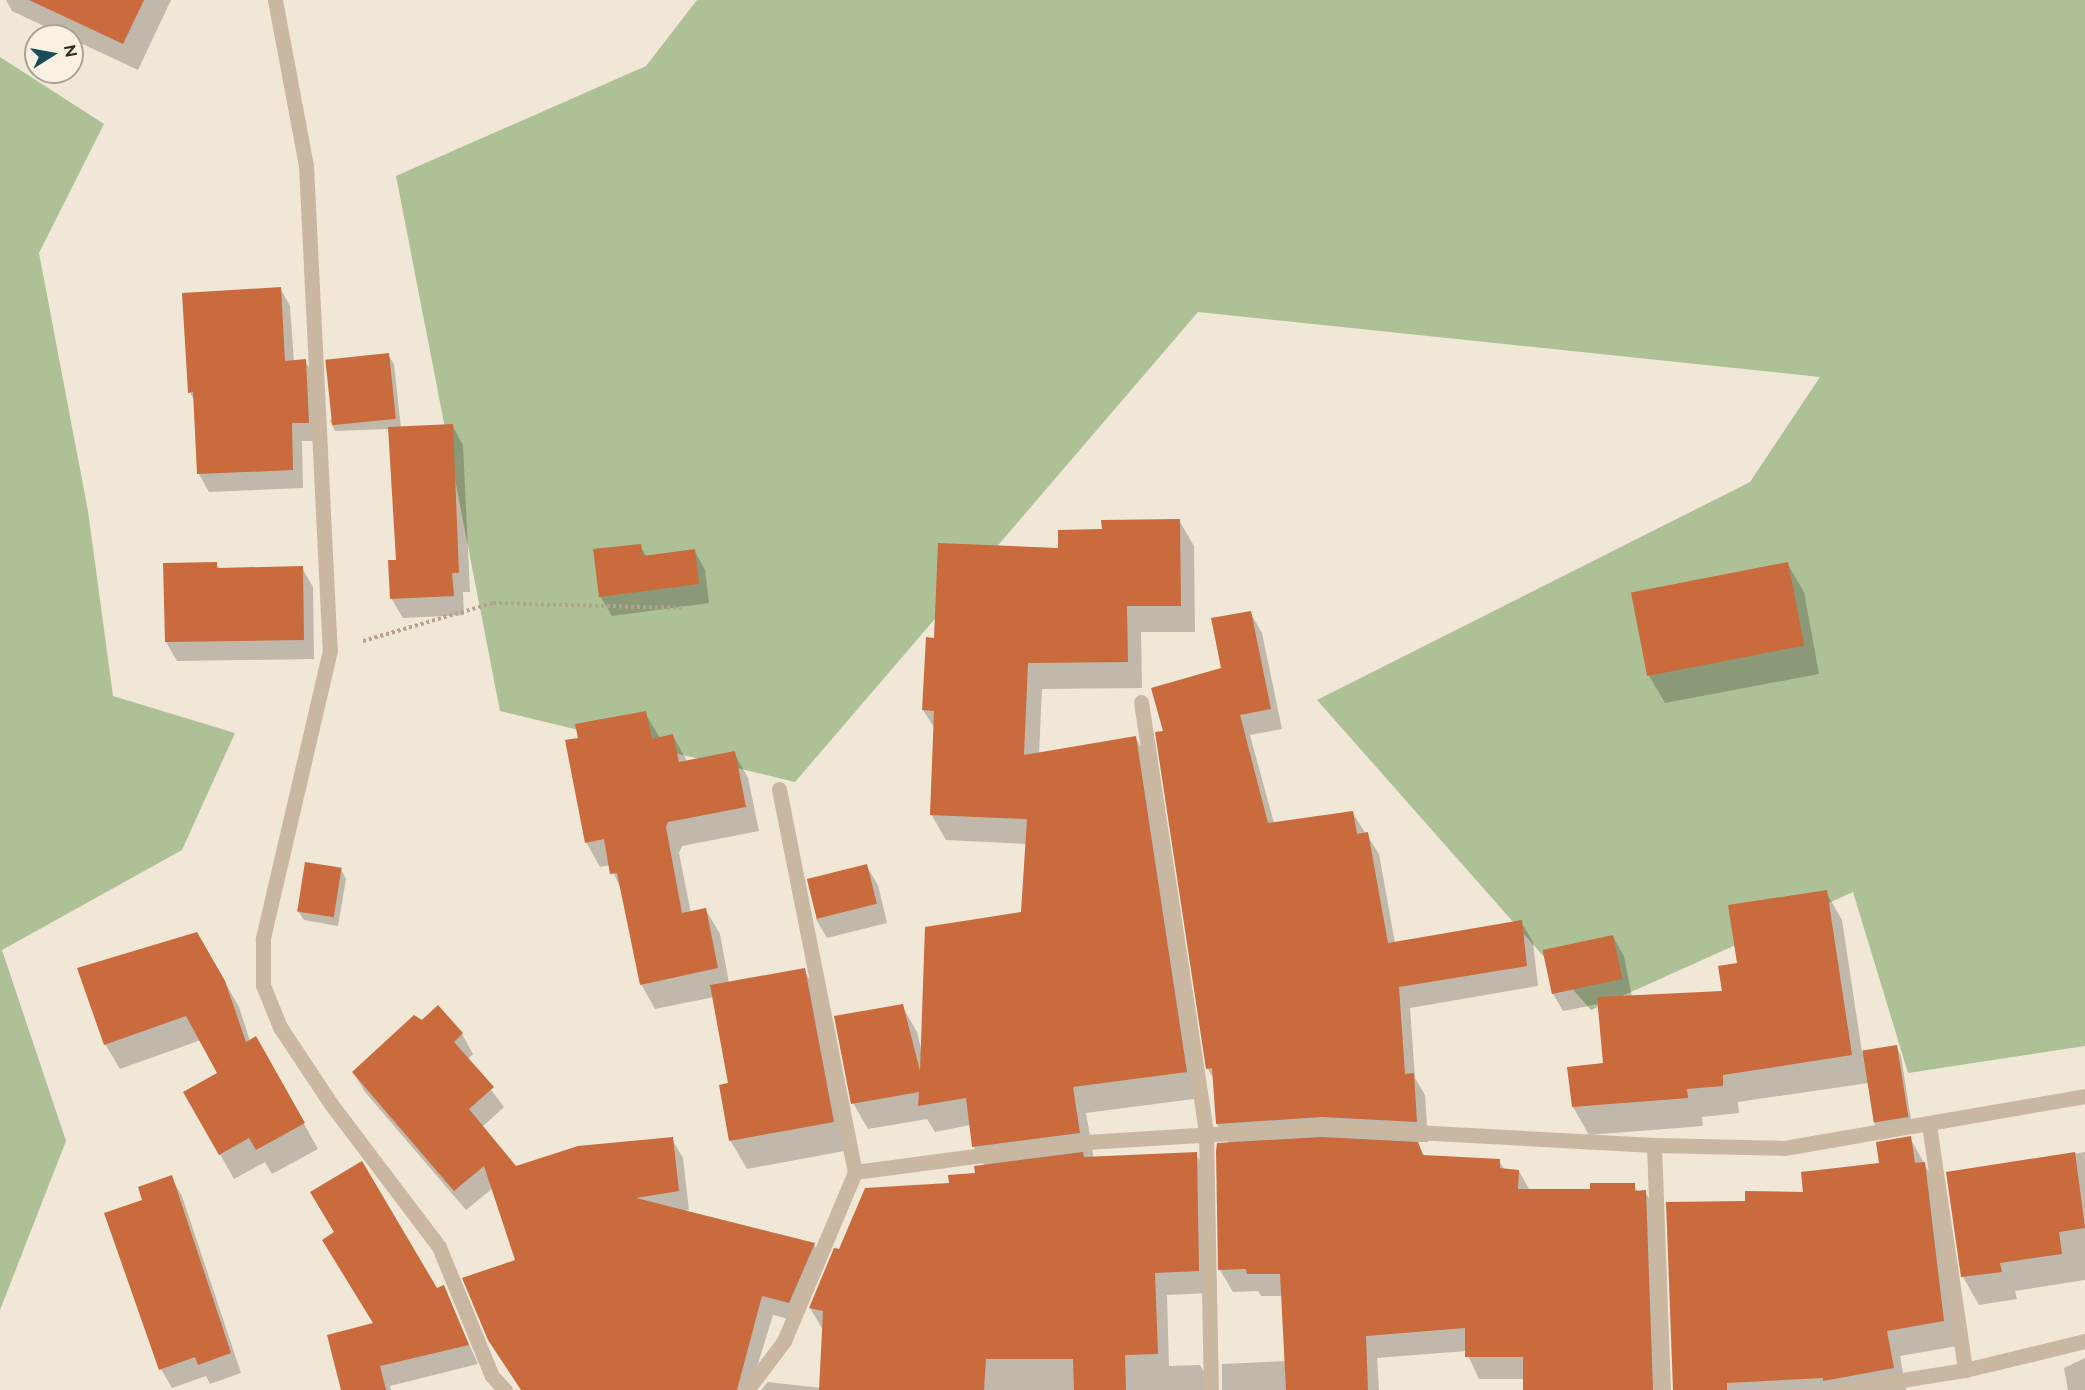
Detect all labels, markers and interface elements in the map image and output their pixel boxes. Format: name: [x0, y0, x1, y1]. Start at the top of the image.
north arrow: [24, 24, 84, 84]
text: N: [60, 43, 81, 59]

